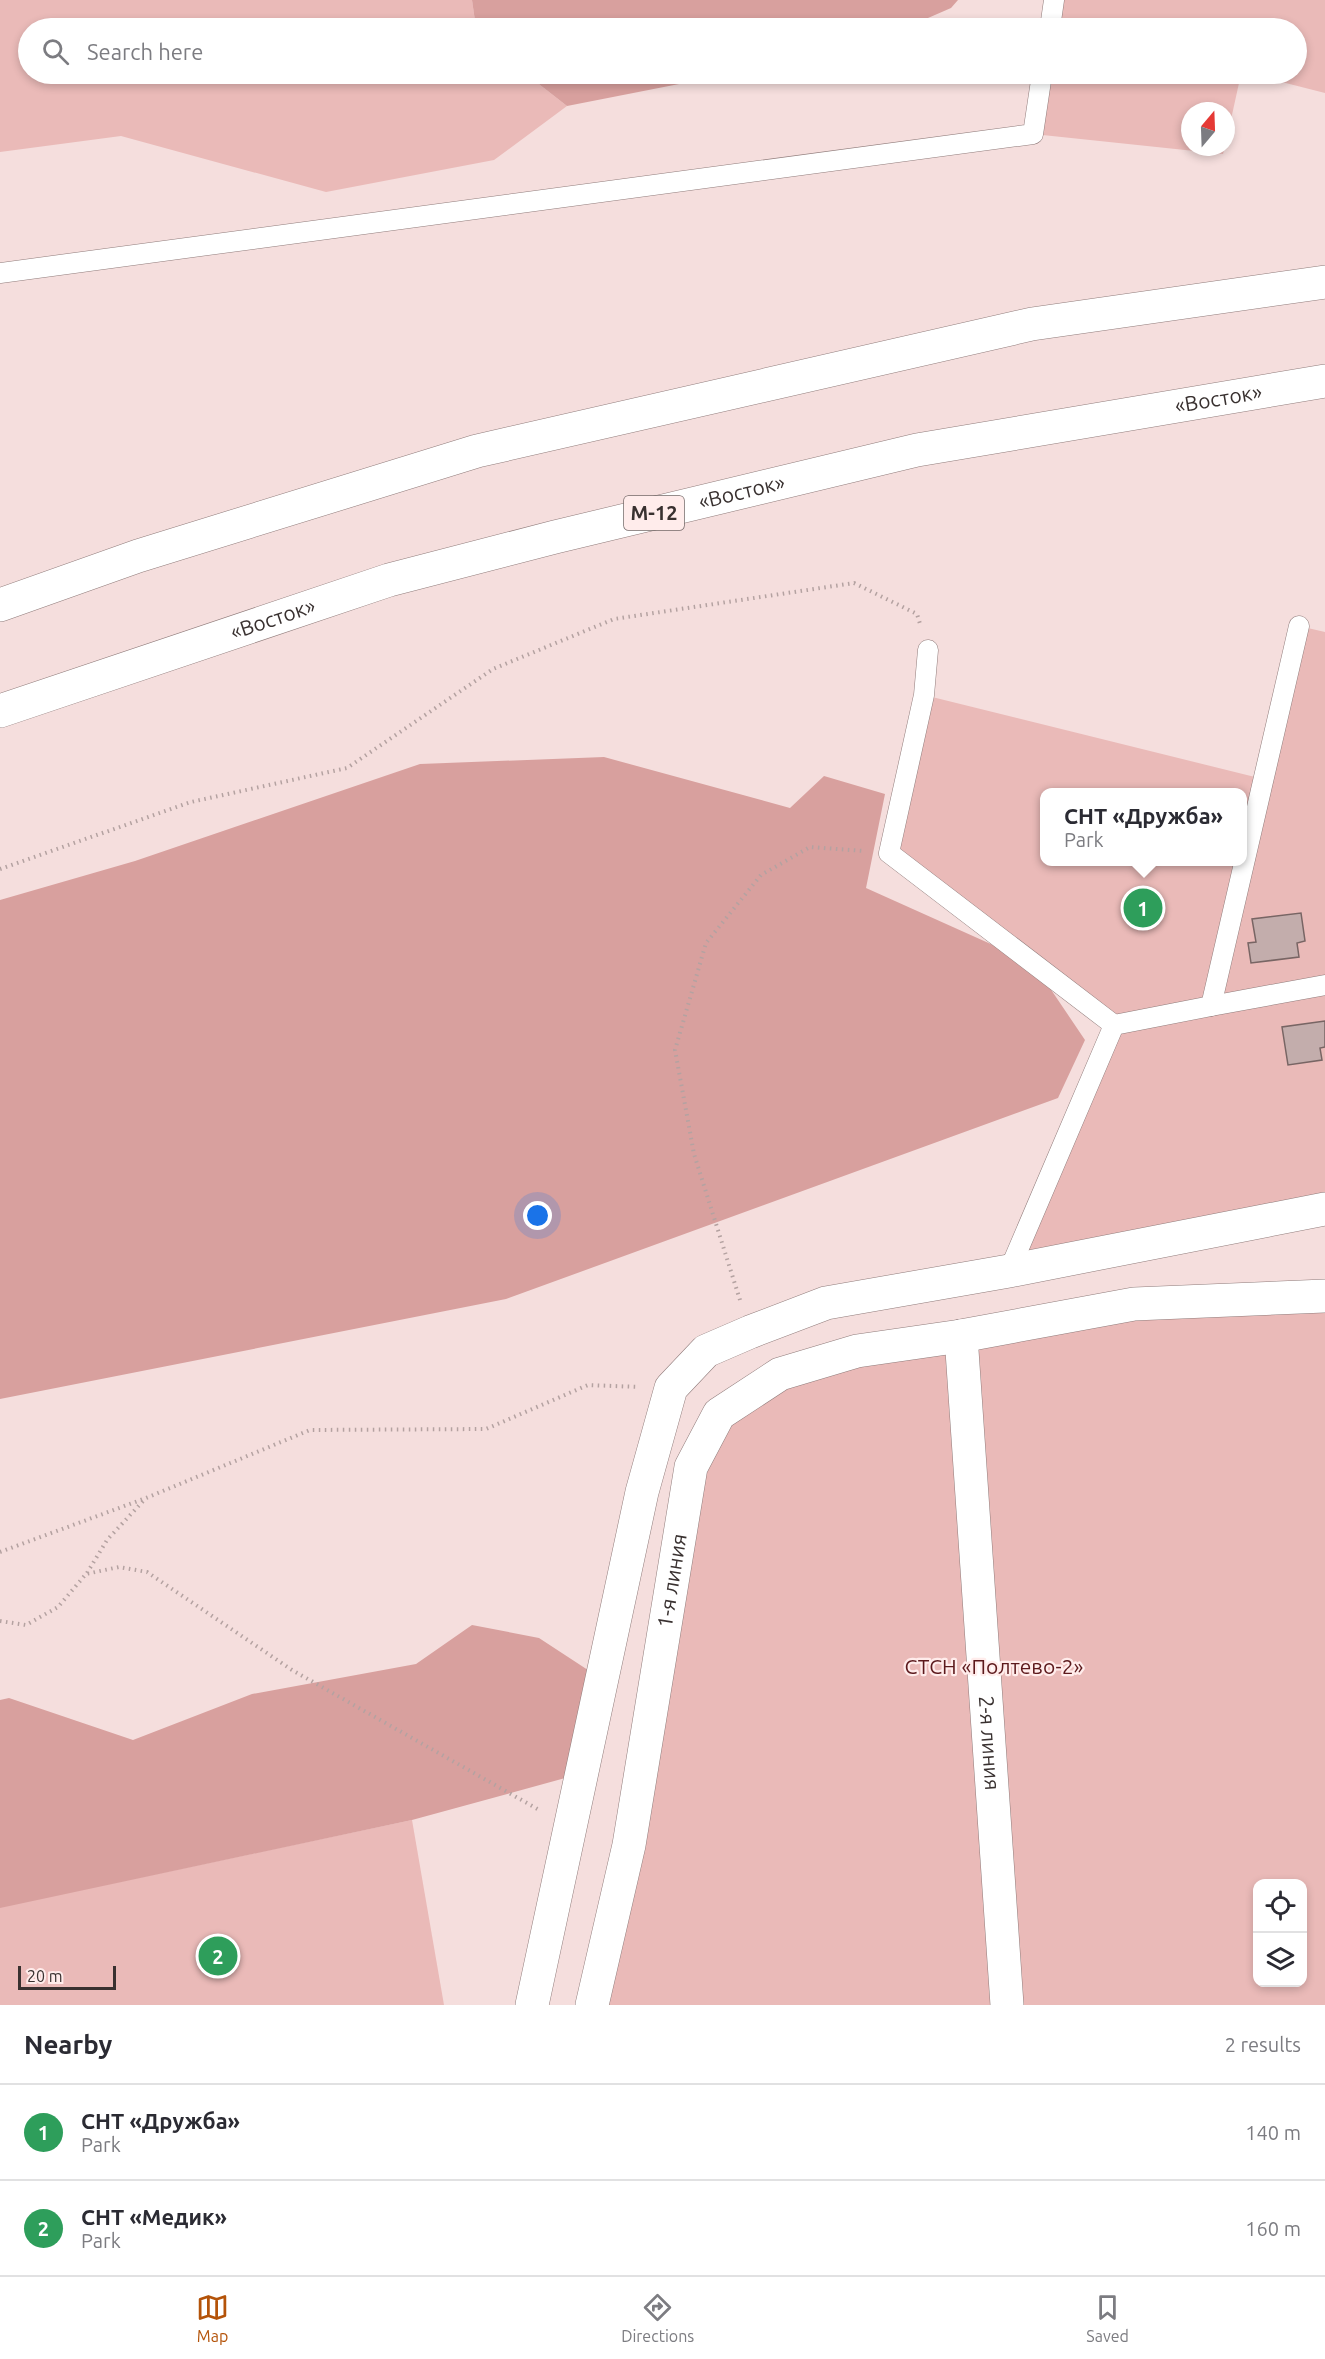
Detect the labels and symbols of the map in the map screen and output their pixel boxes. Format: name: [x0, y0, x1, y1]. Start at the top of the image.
north arrow: [1181, 102, 1235, 156]
street label: «Восток»: [1173, 379, 1264, 417]
street label: «Восток»: [696, 469, 787, 513]
road number: М-12: [624, 496, 684, 530]
street label: «Восток»: [227, 593, 318, 644]
pin: 1: [1124, 886, 1162, 930]
your location: [523, 1201, 552, 1230]
street label: 1-я линия: [652, 1532, 691, 1629]
park label: СТСН «Полтево-2»: [905, 1654, 1084, 1678]
street label: 2-я линия: [975, 1695, 1005, 1791]
pin: 2: [198, 1934, 238, 1978]
scale bar: [18, 1963, 116, 1990]

